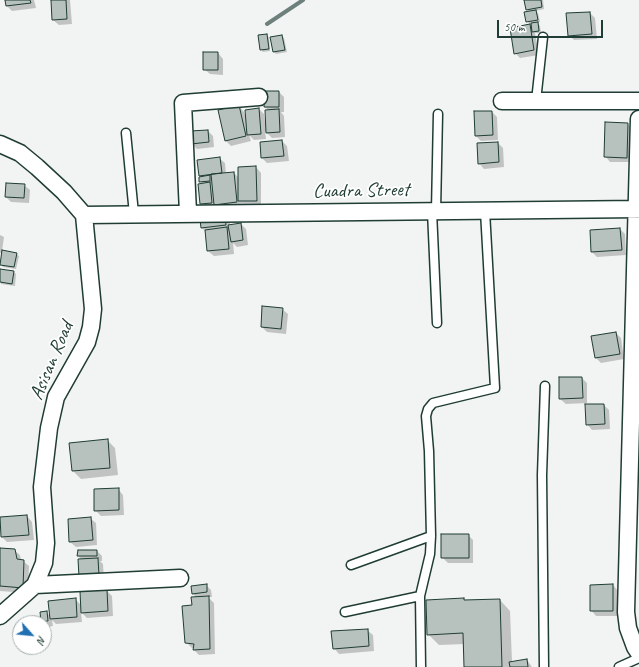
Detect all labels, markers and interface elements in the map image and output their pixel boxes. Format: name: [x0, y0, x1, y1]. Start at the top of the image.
scale bar: [499, 12, 605, 38]
text: 50 m: [504, 19, 524, 35]
street label: Cuadra Street: [313, 178, 409, 204]
street label: Asisan Road: [25, 318, 79, 404]
north arrow: [12, 615, 52, 655]
text: N: [34, 634, 50, 646]

